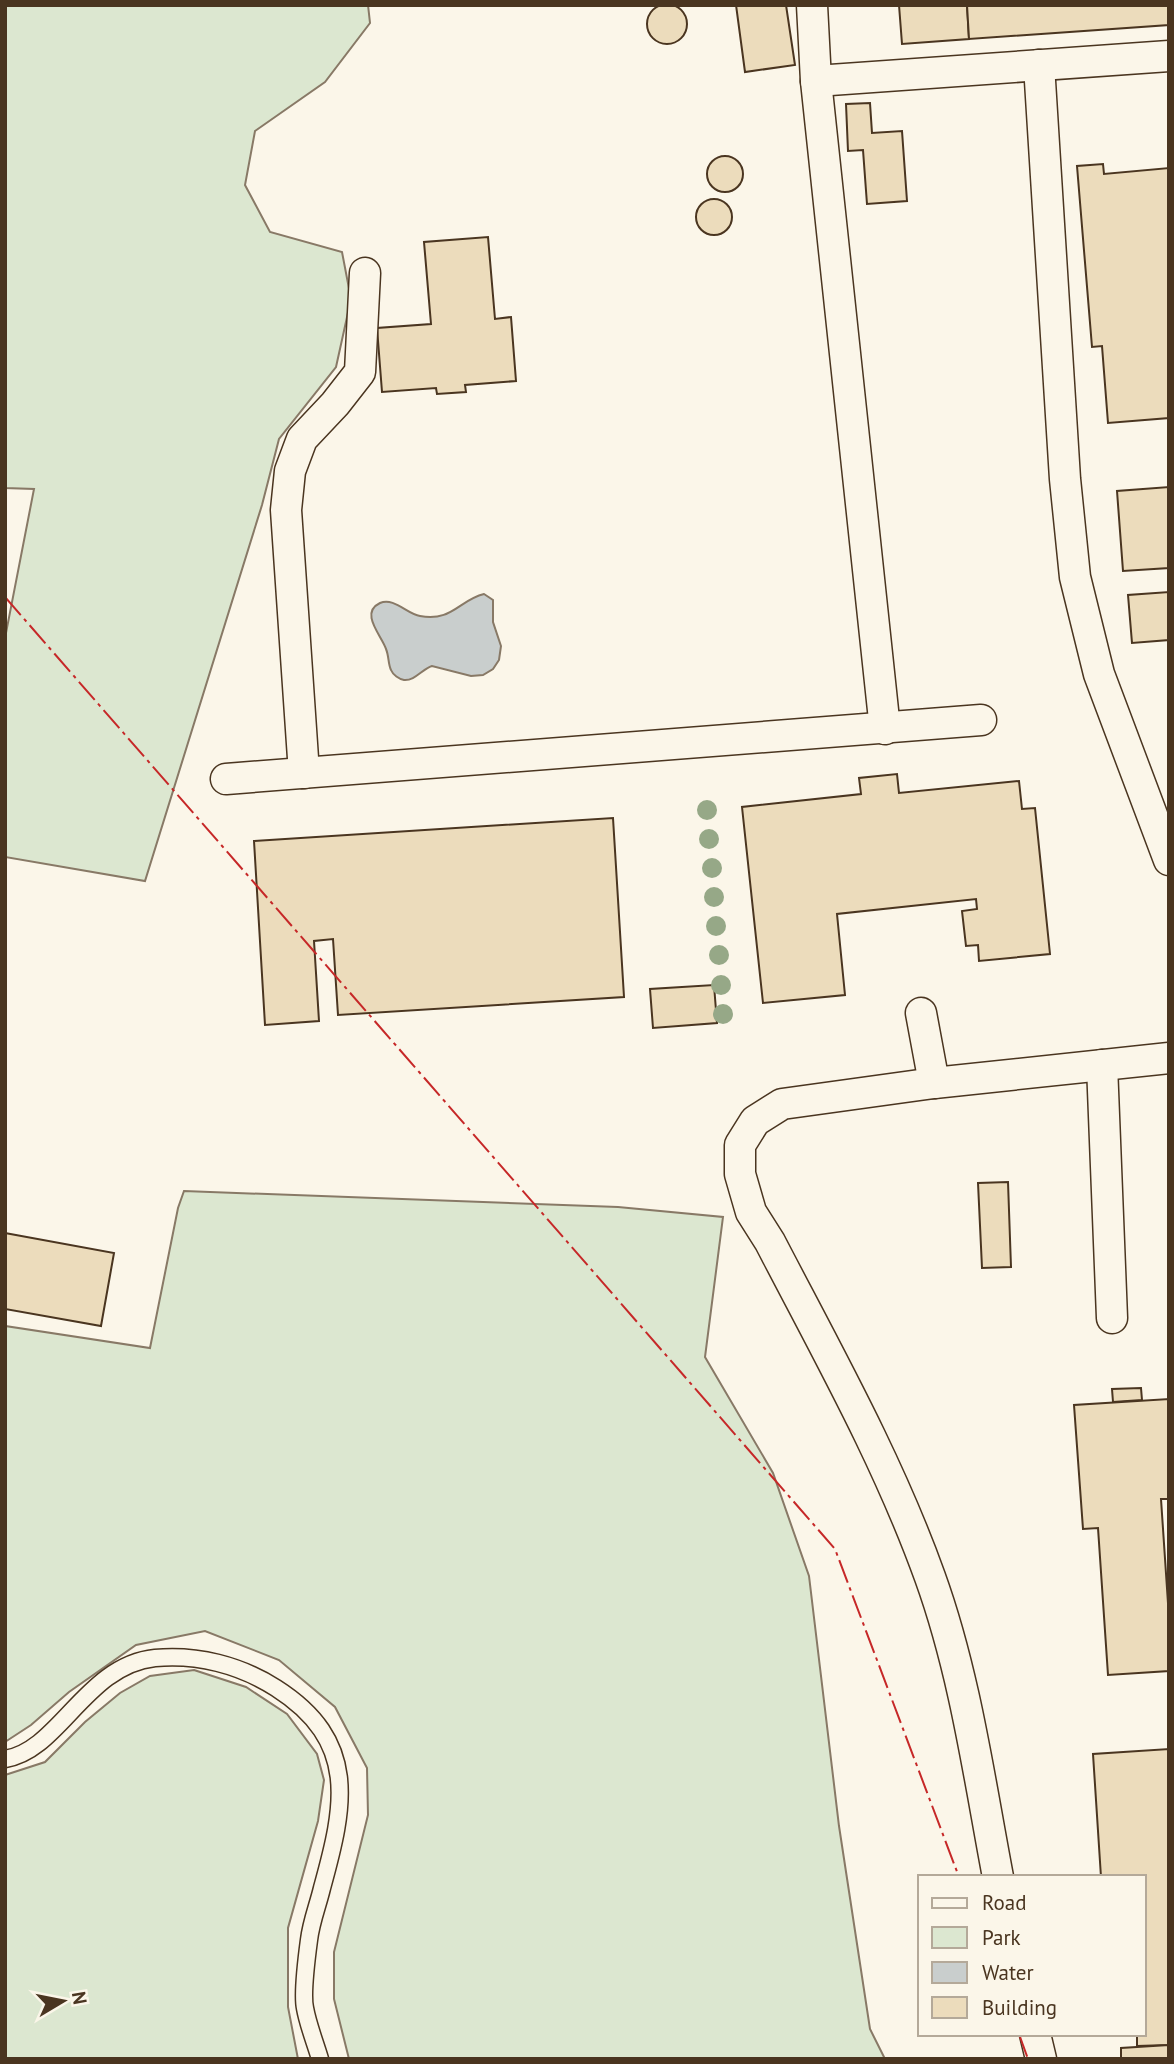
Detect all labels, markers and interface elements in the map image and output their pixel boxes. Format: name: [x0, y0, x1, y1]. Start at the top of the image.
legend: [918, 1875, 1146, 2036]
text: Road: [982, 1889, 1026, 1916]
text: Park: [982, 1924, 1021, 1951]
text: Water: [982, 1959, 1034, 1986]
north arrow: [28, 1966, 98, 2036]
text: N: [67, 1990, 93, 2006]
text: Building: [982, 1994, 1057, 2021]

